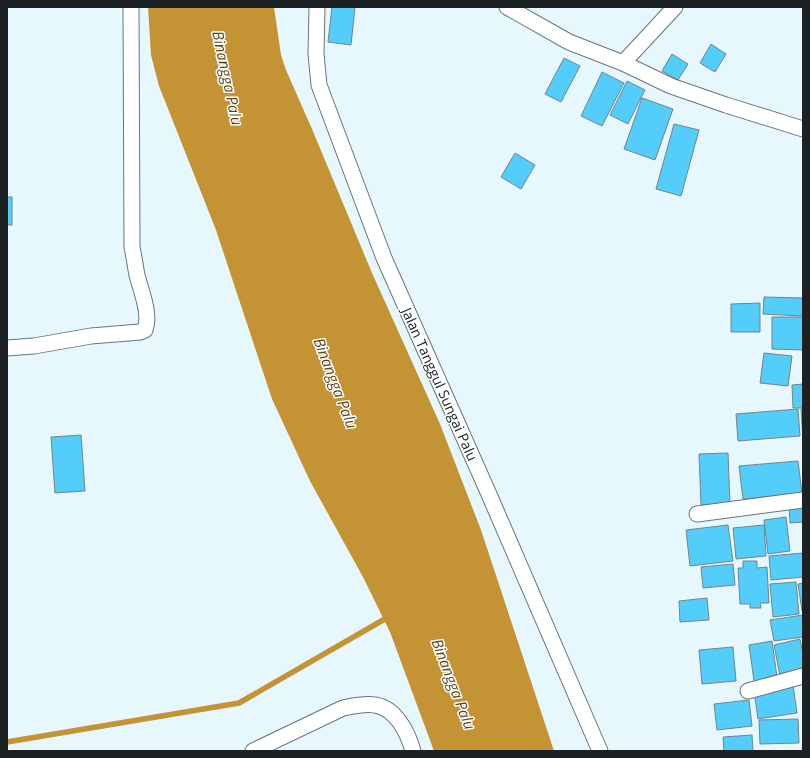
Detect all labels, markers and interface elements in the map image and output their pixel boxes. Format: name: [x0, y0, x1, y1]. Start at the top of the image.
water label: Binangga Palu: [208, 29, 248, 127]
street label: Jalan Tanggul Sungai Palu: [397, 303, 482, 464]
water label: Binangga Palu: [309, 335, 363, 432]
water label: Binangga Palu: [427, 636, 481, 733]

